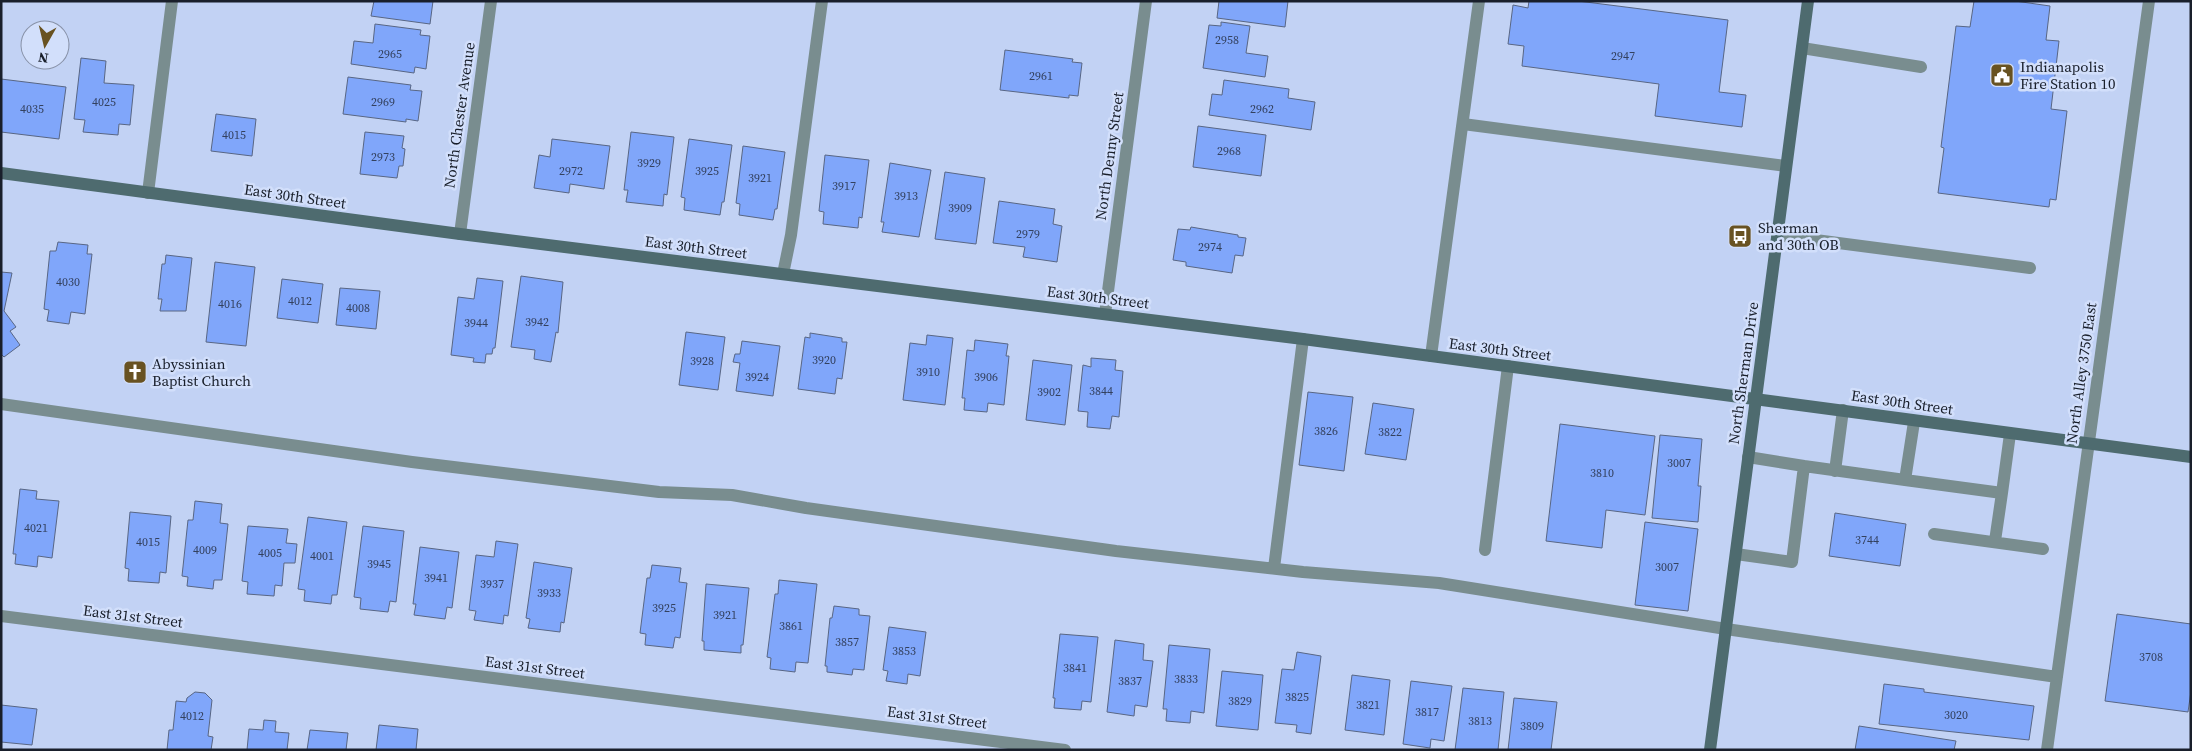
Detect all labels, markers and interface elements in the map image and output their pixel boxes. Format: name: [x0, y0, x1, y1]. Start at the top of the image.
north arrow: [20, 20, 70, 70]
house number: 2958: [1215, 32, 1239, 48]
street label: North Chester Avenue: [438, 40, 480, 189]
house number: 2965: [378, 46, 402, 62]
text: N: [37, 47, 50, 68]
house number: 2947: [1611, 48, 1635, 64]
place label: Indianapolis Fire Station 10: [2020, 56, 2116, 94]
public building icon: Indianapolis Fire Station 10: [1989, 62, 2015, 88]
house number: 2961: [1029, 68, 1053, 84]
street label: North Denny Street: [1090, 91, 1128, 221]
house number: 4025: [92, 94, 116, 110]
house number: 2969: [371, 94, 395, 110]
house number: 4035: [20, 101, 44, 117]
house number: 2962: [1250, 101, 1274, 117]
house number: 4015: [222, 127, 246, 143]
house number: 2968: [1217, 143, 1241, 159]
house number: 2973: [371, 149, 395, 165]
house number: 3929: [637, 155, 661, 171]
house number: 2972: [559, 163, 583, 179]
house number: 3925: [695, 163, 719, 179]
house number: 3921: [748, 170, 772, 186]
street label: East 30th Street: [243, 178, 347, 214]
house number: 3917: [832, 178, 856, 194]
house number: 3913: [894, 188, 918, 204]
house number: 3909: [948, 200, 972, 216]
place label: Sherman and 30th OB: [1758, 217, 1839, 255]
bus stop icon: Sherman and 30th OB: [1727, 223, 1753, 249]
house number: 2979: [1016, 226, 1040, 242]
street label: East 30th Street: [644, 230, 748, 264]
house number: 2974: [1198, 239, 1222, 255]
house number: 4030: [56, 274, 80, 290]
street label: East 30th Street: [1046, 280, 1150, 314]
house number: 4012: [288, 293, 312, 309]
house number: 4016: [218, 296, 242, 312]
house number: 4008: [346, 300, 370, 316]
street label: North Sherman Drive: [1723, 300, 1763, 445]
street label: North Alley 3750 East: [2061, 301, 2101, 445]
house number: 3942: [525, 314, 549, 330]
house number: 3944: [464, 315, 488, 331]
street label: East 30th Street: [1448, 332, 1552, 366]
house number: 3920: [812, 352, 836, 368]
place label: Abyssinian Baptist Church: [152, 353, 251, 391]
house number: 3928: [690, 353, 714, 369]
church icon: Abyssinian Baptist Church: [122, 359, 148, 385]
house number: 3910: [916, 364, 940, 380]
house number: 3924: [745, 369, 769, 385]
house number: 3906: [974, 369, 998, 385]
house number: 3844: [1089, 383, 1113, 399]
house number: 3902: [1037, 384, 1061, 400]
street label: East 30th Street: [1850, 384, 1954, 420]
house number: 3826: [1314, 423, 1338, 439]
house number: 3822: [1378, 424, 1402, 440]
house number: 3007: [1667, 455, 1691, 471]
house number: 3810: [1590, 465, 1614, 481]
house number: 4021: [24, 520, 48, 536]
house number: 3744: [1855, 532, 1879, 548]
house number: 4015: [136, 534, 160, 550]
house number: 4009: [193, 542, 217, 558]
house number: 4005: [258, 545, 282, 561]
house number: 4001: [310, 548, 334, 564]
house number: 3945: [367, 556, 391, 572]
house number: 3007: [1655, 559, 1679, 575]
house number: 3941: [424, 570, 448, 586]
house number: 3937: [480, 576, 504, 592]
house number: 3933: [537, 585, 561, 601]
street label: East 31st Street: [82, 599, 184, 633]
house number: 3925: [652, 600, 676, 616]
house number: 3921: [713, 607, 737, 623]
house number: 3861: [779, 618, 803, 634]
house number: 3857: [835, 634, 859, 650]
house number: 3853: [892, 643, 916, 659]
house number: 3708: [2139, 649, 2163, 665]
street label: East 31st Street: [484, 650, 586, 684]
house number: 3841: [1063, 660, 1087, 676]
house number: 3833: [1174, 671, 1198, 687]
house number: 3837: [1118, 673, 1142, 689]
house number: 3825: [1285, 689, 1309, 705]
house number: 3829: [1228, 693, 1252, 709]
house number: 3821: [1356, 697, 1380, 713]
street label: East 31st Street: [886, 700, 988, 734]
house number: 3817: [1415, 704, 1439, 720]
house number: 3020: [1944, 707, 1968, 723]
house number: 4012: [180, 708, 204, 724]
house number: 3813: [1468, 713, 1492, 729]
house number: 3809: [1520, 718, 1544, 734]

